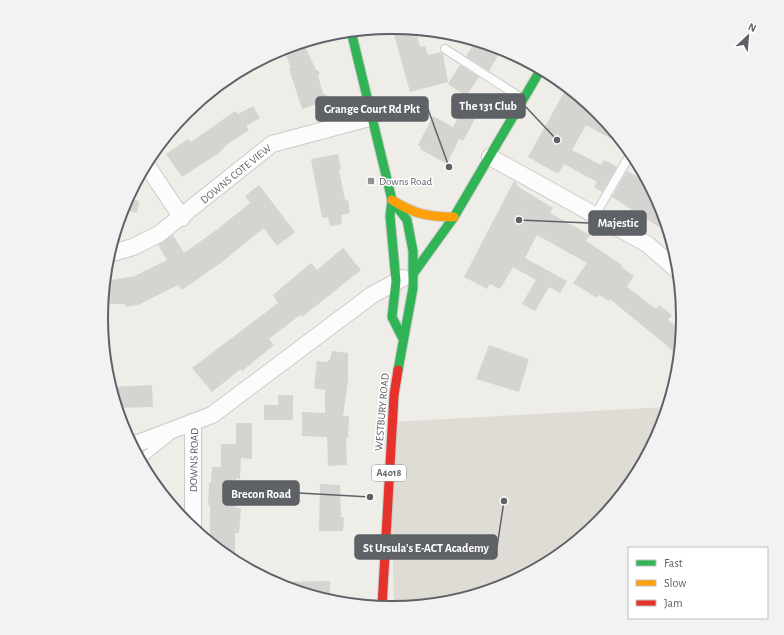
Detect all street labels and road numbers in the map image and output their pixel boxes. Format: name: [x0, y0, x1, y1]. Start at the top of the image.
street label: DOWNS COTE VIEW: [199, 142, 274, 206]
street label: WESTBURY ROAD: [373, 373, 391, 451]
street label: DOWNS ROAD: [188, 428, 200, 492]
road number: A4018: [372, 465, 406, 481]

